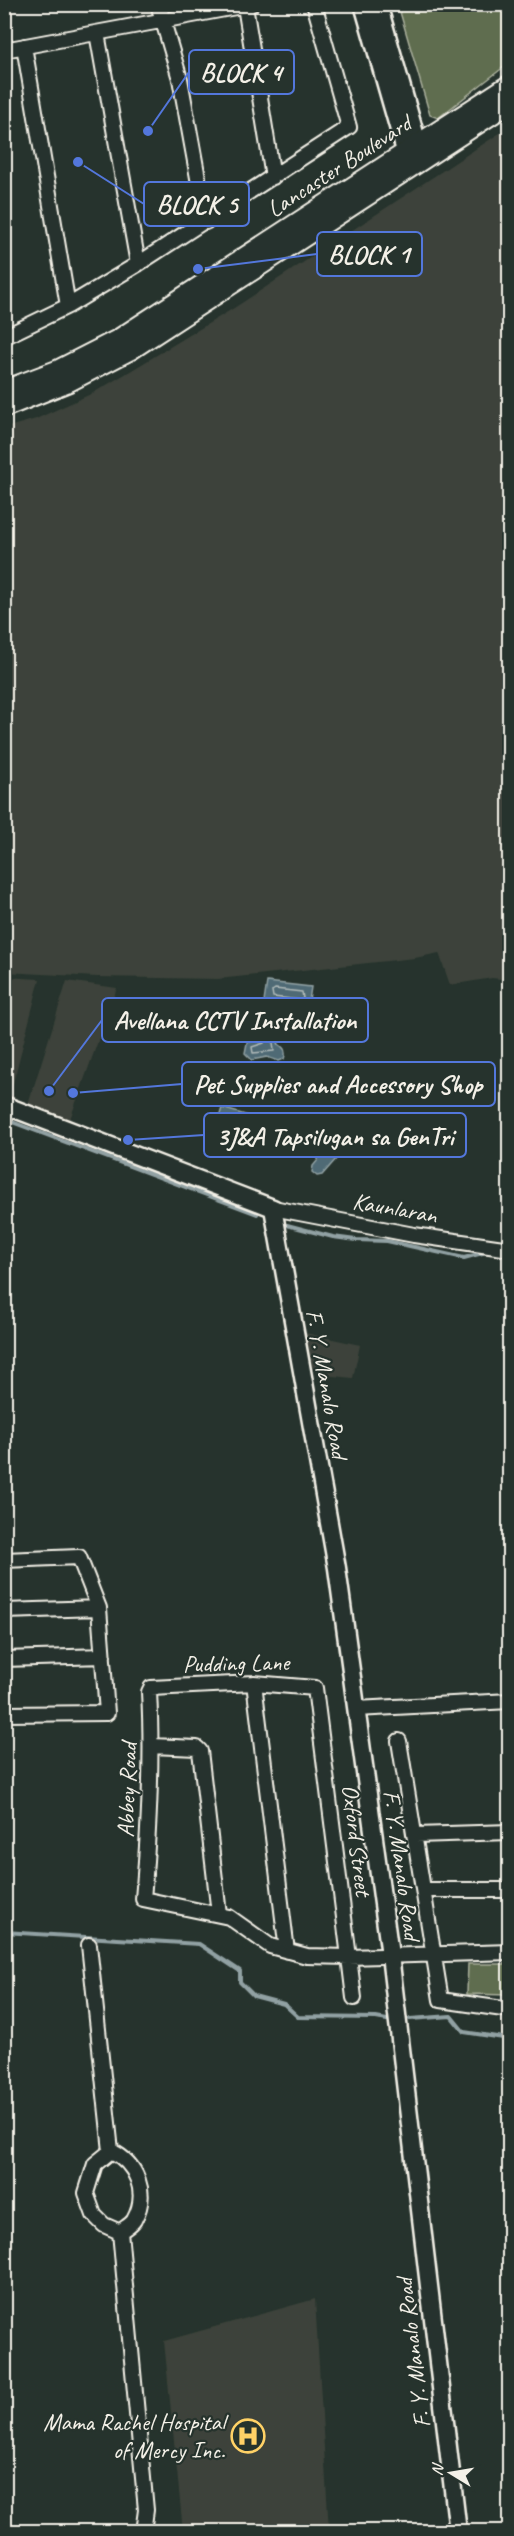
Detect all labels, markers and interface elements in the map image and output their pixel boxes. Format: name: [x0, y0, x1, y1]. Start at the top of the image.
callout: BLOCK 4: [189, 50, 294, 94]
text: BLOCK 4: [200, 56, 285, 89]
street label: Lancaster Boulevard: [261, 106, 420, 224]
callout: BLOCK 5: [144, 182, 249, 226]
text: BLOCK 5: [157, 188, 240, 221]
callout: BLOCK 1: [317, 232, 422, 276]
text: BLOCK 1: [328, 238, 413, 271]
callout: Avellana CCTV Installation: [102, 998, 368, 1042]
text: Avellana CCTV Installation: [114, 1004, 357, 1037]
callout: Pet Supplies and Accessory Shop: [182, 1062, 495, 1106]
text: Pet Supplies and Accessory Shop: [194, 1068, 484, 1101]
callout: 3J&A Tapsilugan sa GenTri: [204, 1113, 466, 1157]
text: 3J&A Tapsilugan sa GenTri: [216, 1120, 458, 1153]
street label: Kaunlaran: [351, 1186, 441, 1230]
street label: F. Y. Manalo Road: [299, 1307, 355, 1464]
street label: Pudding Lane: [183, 1647, 292, 1679]
street label: Abbey Road: [110, 1738, 144, 1838]
street label: Oxford Street: [335, 1783, 379, 1899]
street label: F. Y. Manalo Road: [377, 1788, 428, 1945]
street label: F. Y. Manalo Road: [388, 2273, 437, 2430]
place label: Mama Rachel Hospital of Mercy Inc.: [43, 2407, 229, 2465]
hospital icon: Mama Rachel Hospital of Mercy Inc.: [230, 2418, 266, 2454]
north arrow: [421, 2443, 481, 2503]
text: N: [426, 2461, 449, 2477]

